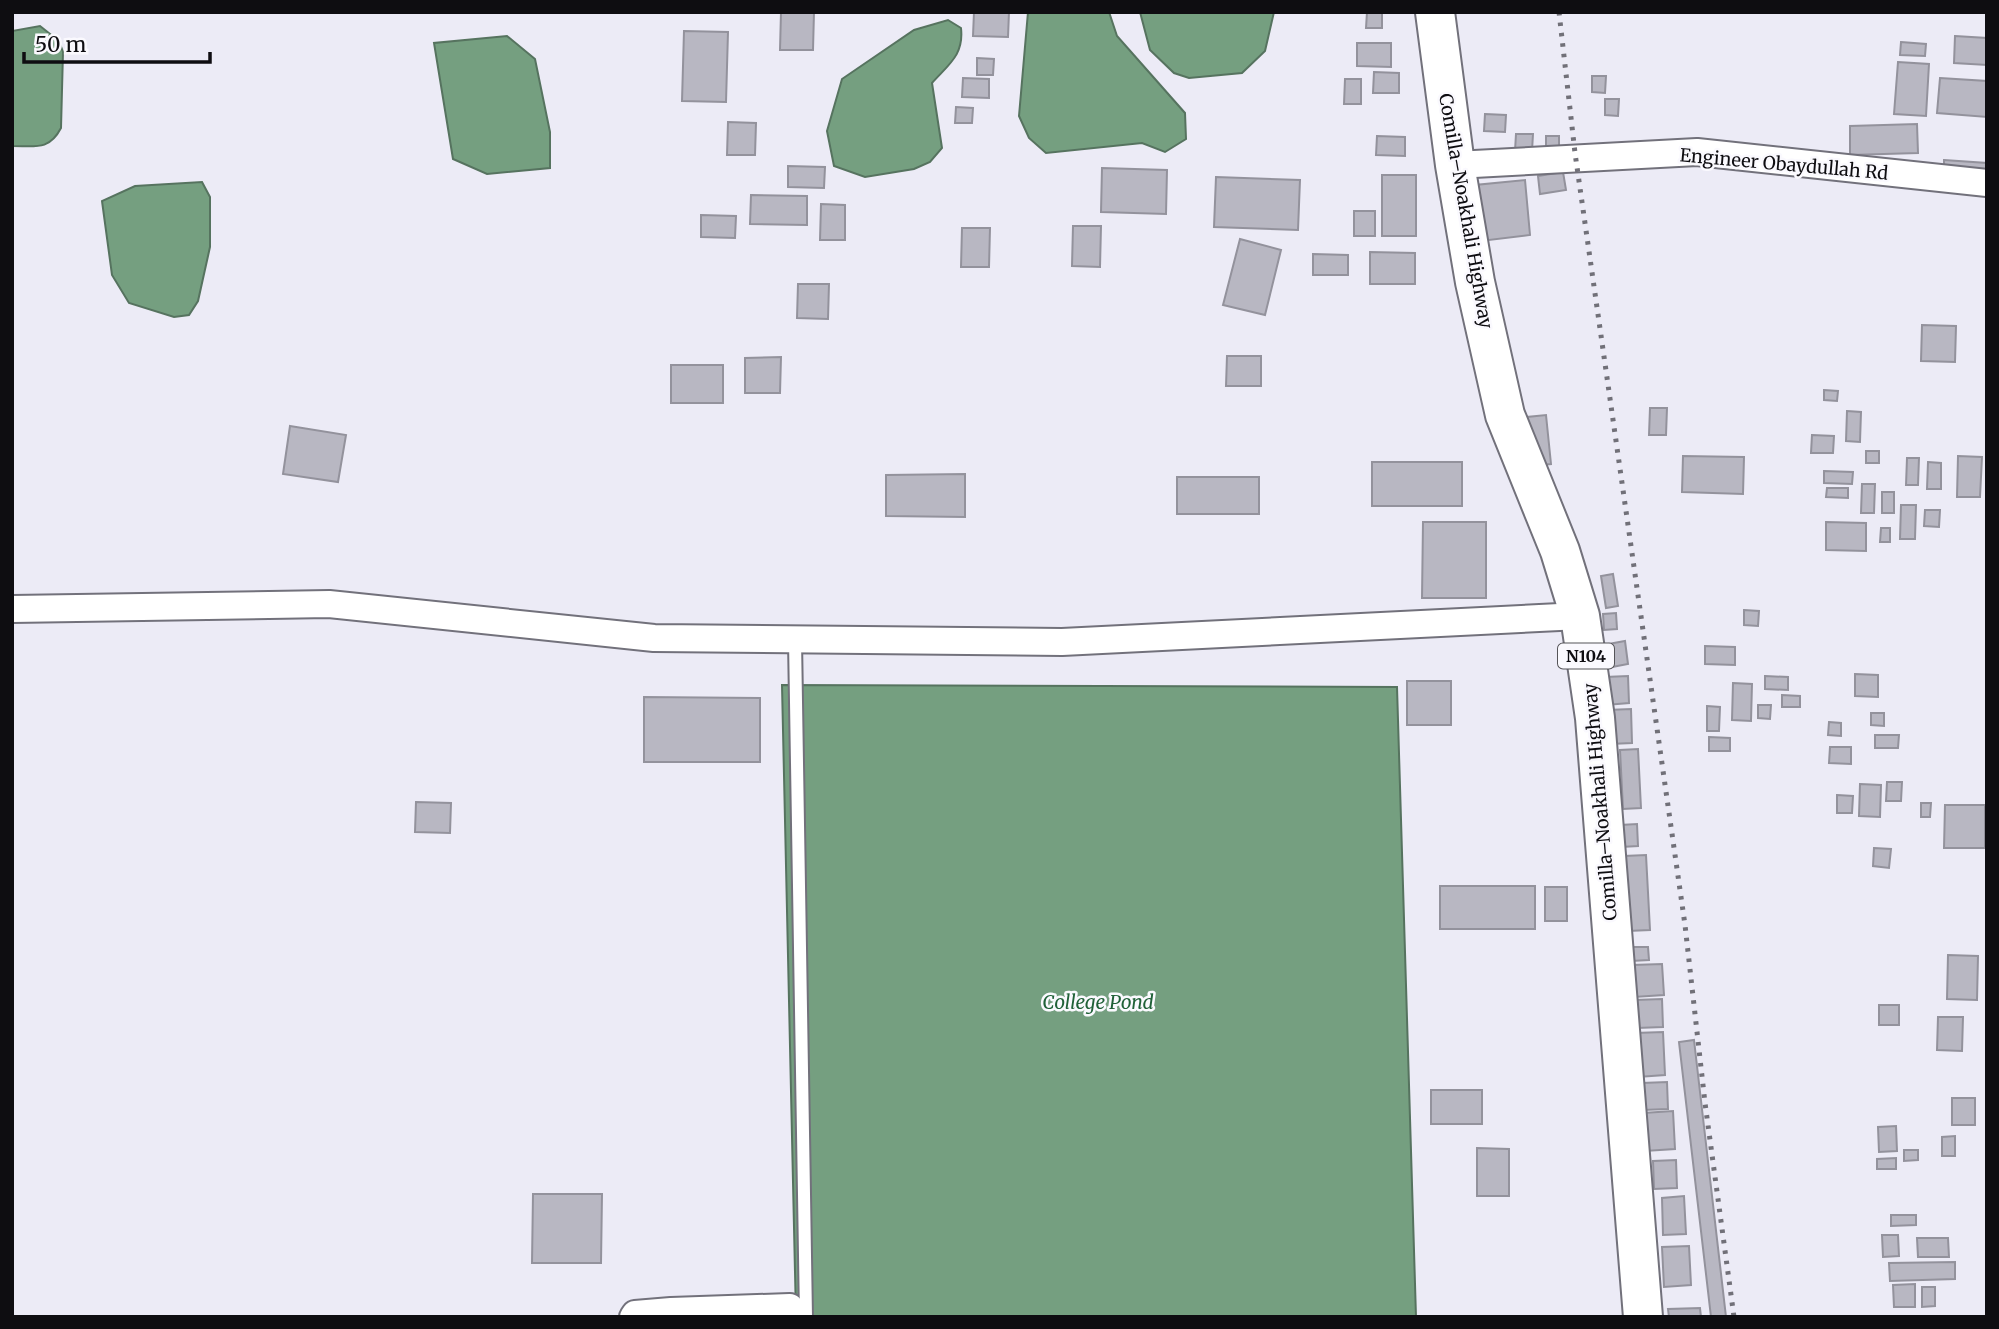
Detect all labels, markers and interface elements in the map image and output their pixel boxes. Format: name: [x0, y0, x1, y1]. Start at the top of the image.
scale bar: [24, 21, 210, 65]
text: 50 m: [35, 31, 86, 58]
street label: Comilla–Noakhali Highway: [1434, 92, 1498, 331]
street label: Engineer Obaydullah Rd: [1679, 143, 1889, 185]
road number: N104: [1558, 643, 1614, 668]
street label: Comilla–Noakhali Highway: [1578, 682, 1622, 922]
water label: College Pond: [1042, 990, 1154, 1014]

